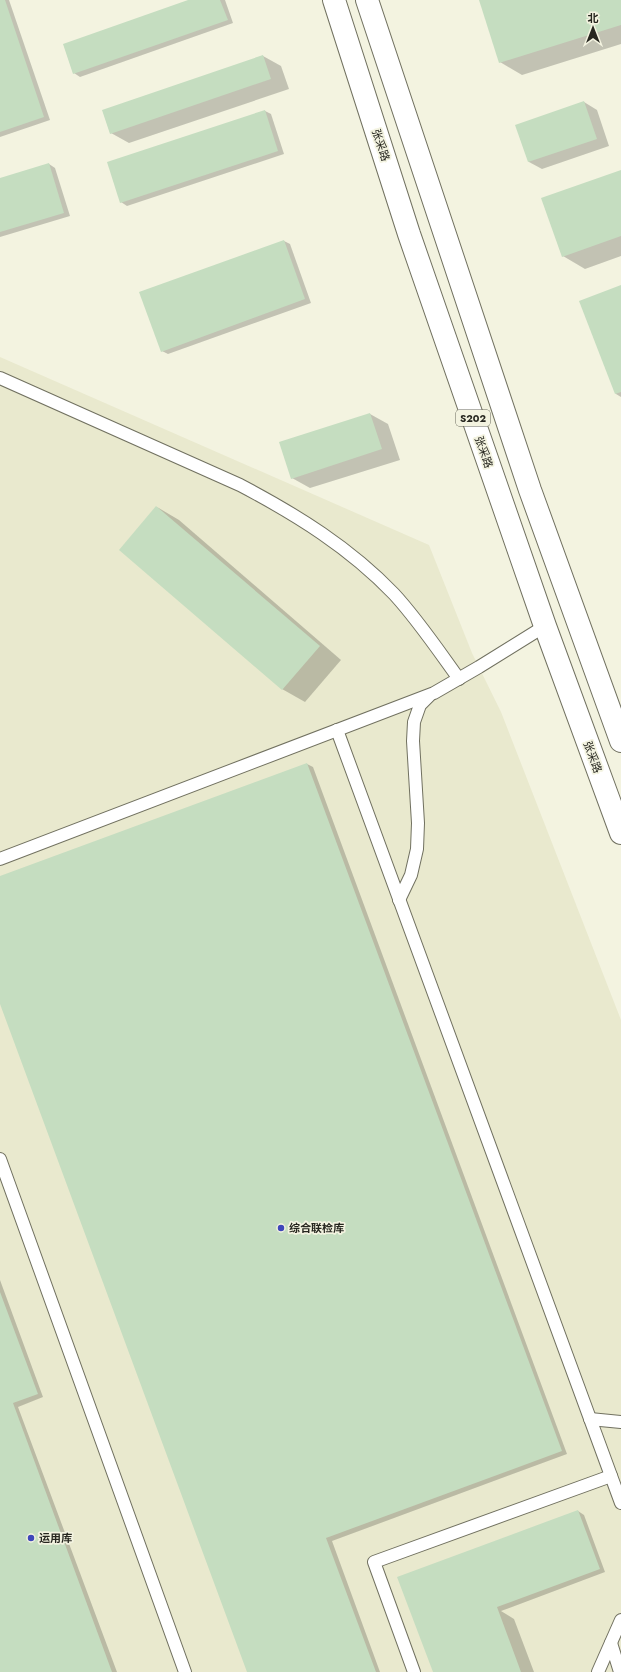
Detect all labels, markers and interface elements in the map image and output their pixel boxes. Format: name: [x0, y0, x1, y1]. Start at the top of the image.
north arrow: [573, 8, 613, 48]
text: 北: [588, 10, 599, 26]
street label: 张采路: [368, 127, 394, 163]
road number: S202: [456, 410, 490, 426]
street label: 张采路: [471, 434, 497, 470]
street label: 张采路: [580, 739, 606, 775]
place label: 综合联检库: [289, 1220, 344, 1236]
marker: 综合联检库: [276, 1223, 286, 1233]
place label: 运用库: [39, 1530, 72, 1546]
marker: 运用库: [26, 1533, 36, 1543]

